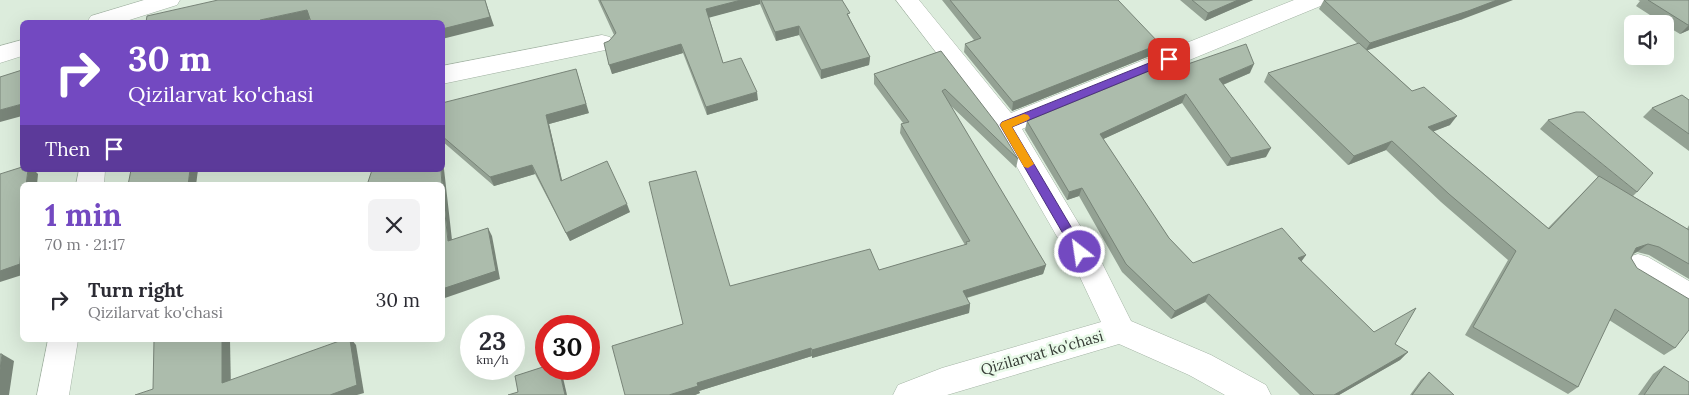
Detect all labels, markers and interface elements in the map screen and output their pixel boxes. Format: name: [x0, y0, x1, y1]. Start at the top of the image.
map controls: [1624, 15, 1674, 65]
button: sound: [1624, 15, 1674, 65]
text: 30 m: [128, 36, 211, 81]
pin: [1148, 38, 1190, 80]
icon: right: [45, 40, 110, 105]
icon: arrive: [1155, 45, 1183, 73]
text: Qizilarvat ko'chasi: [128, 80, 314, 108]
icon: arrive: [100, 135, 128, 163]
text: Then: [45, 137, 90, 161]
text: 1 min: [45, 196, 122, 234]
button: close: [368, 199, 420, 251]
position arrow: [1053, 225, 1105, 277]
text: 70 m · 21:17: [45, 234, 125, 254]
text: Turn right: [88, 278, 184, 302]
icon: right: [45, 286, 73, 314]
text: 30 m: [376, 288, 420, 312]
text: Qizilarvat ko'chasi: [88, 302, 223, 322]
speed limit sign: 30: [535, 315, 600, 380]
text: 23: [479, 325, 506, 357]
street label: Qizilarvat ko'chasi: [978, 326, 1105, 379]
text: km/h: [476, 352, 509, 367]

